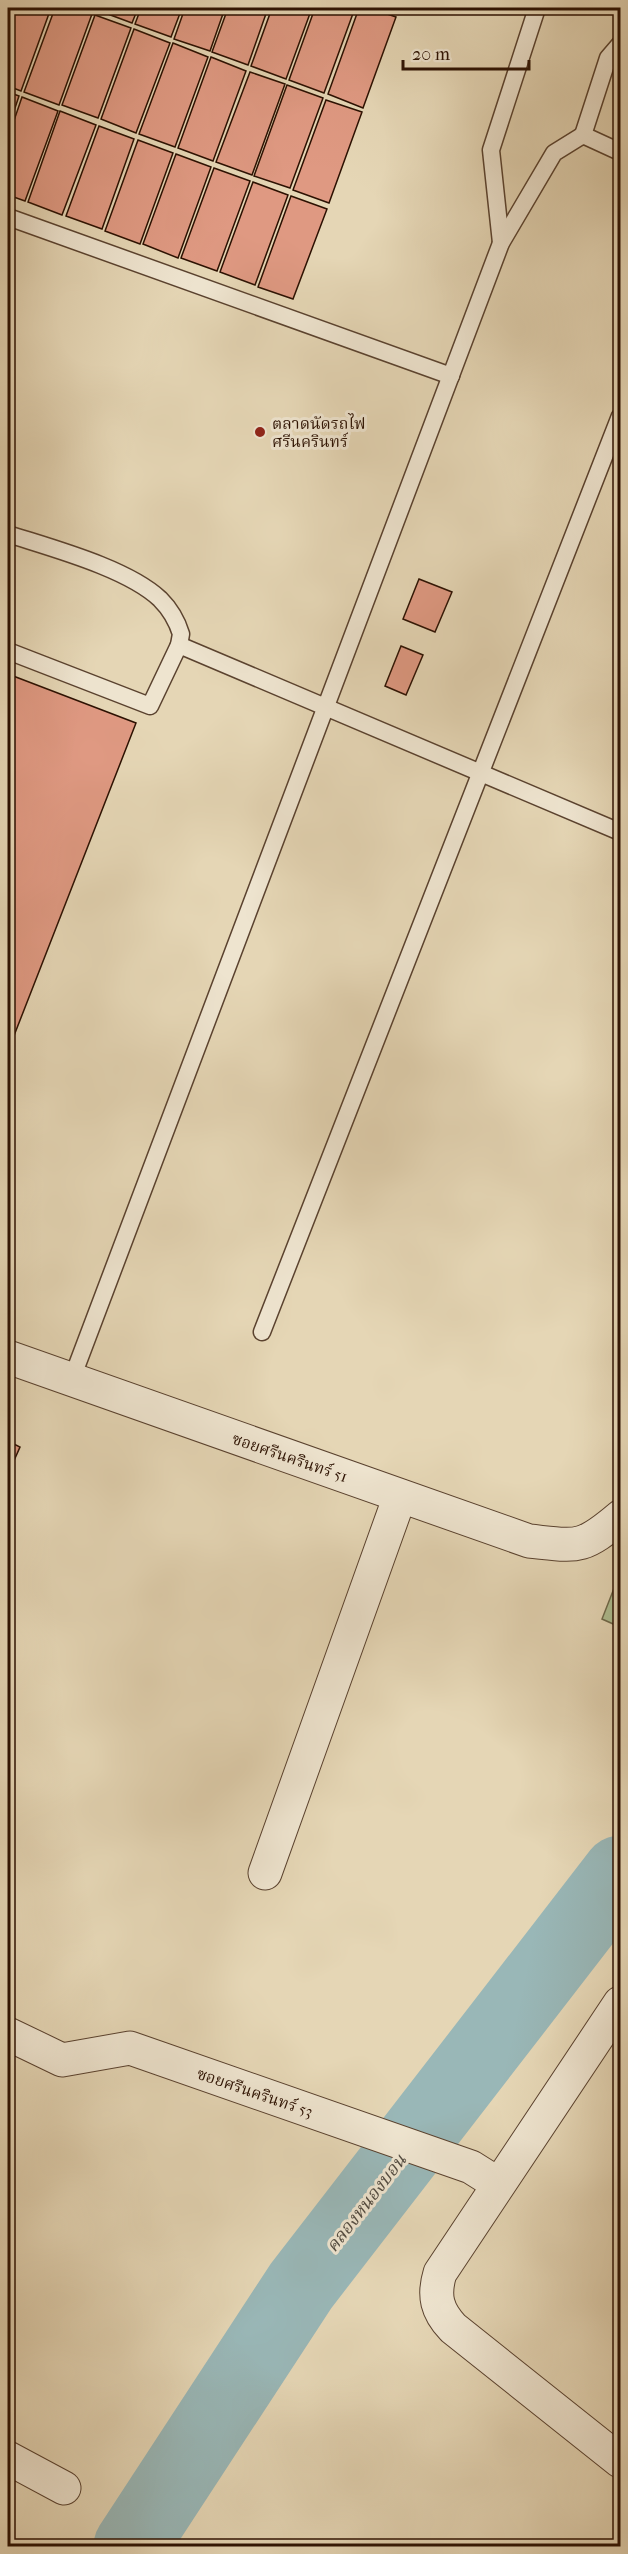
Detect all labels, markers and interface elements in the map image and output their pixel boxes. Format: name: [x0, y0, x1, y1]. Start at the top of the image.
scale bar: [403, 33, 529, 71]
text: 20 m: [412, 44, 450, 65]
place label: ตลาดนัดรถไฟ ศรีนครินทร์: [272, 413, 365, 451]
marker: ตลาดนัดรถไฟ ศรีนครินทร์: [253, 425, 267, 439]
street label: ซอยศรีนครินทร์ 51: [230, 1429, 350, 1486]
street label: ซอยศรีนครินทร์ 53: [194, 2064, 315, 2121]
water label: คลองหนองบอน: [322, 2150, 411, 2256]

